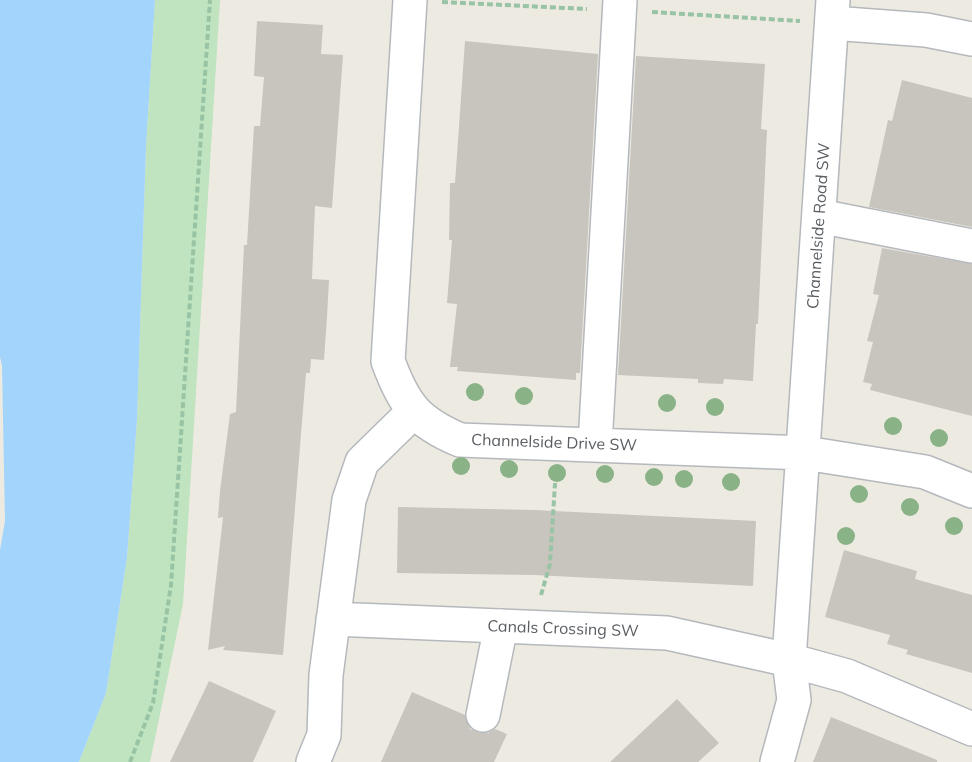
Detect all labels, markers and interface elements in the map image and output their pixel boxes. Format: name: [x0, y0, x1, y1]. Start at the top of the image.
street label: Channelside Road SW: [804, 142, 834, 310]
street label: Channelside Drive SW: [471, 431, 637, 455]
street label: Canals Crossing SW: [487, 617, 639, 641]

